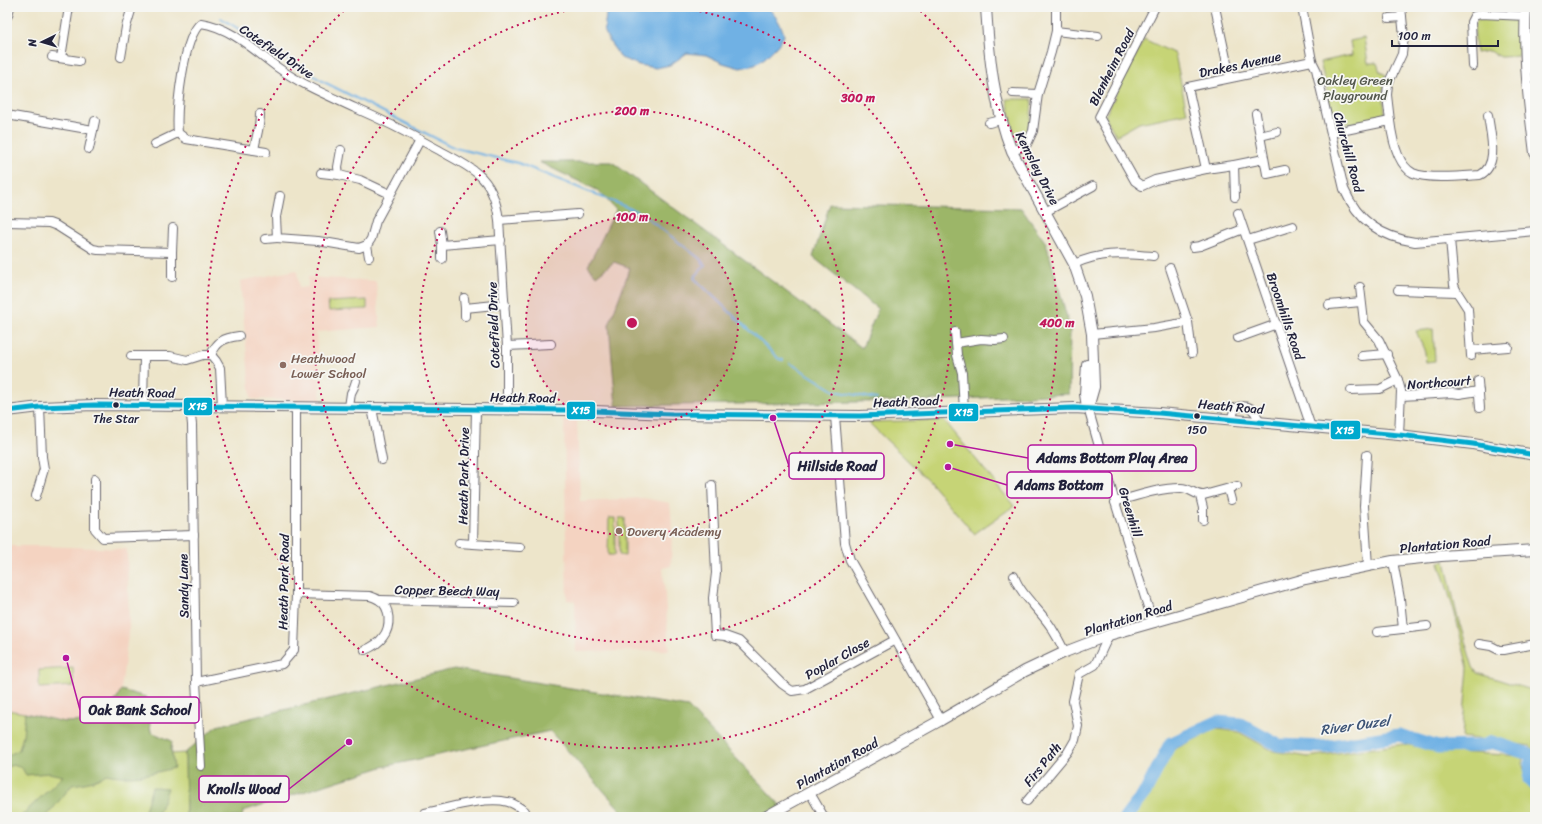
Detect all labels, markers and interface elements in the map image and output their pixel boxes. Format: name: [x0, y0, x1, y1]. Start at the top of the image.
street label: Cotefield Drive: [235, 18, 319, 85]
north arrow: [22, 22, 62, 62]
scale bar: [1392, 22, 1498, 48]
street label: Blenheim Road: [1082, 24, 1141, 110]
text: 100 m: [1398, 25, 1431, 47]
text: N: [23, 38, 42, 48]
street label: Drakes Avenue: [1197, 45, 1284, 84]
park label: Oakley Green Playground: [1317, 69, 1393, 107]
text: 300 m: [840, 87, 876, 109]
text: 200 m: [614, 100, 650, 122]
street label: Churchill Road: [1327, 109, 1371, 196]
street label: Kemsley Drive: [1009, 127, 1066, 210]
text: 100 m: [616, 206, 649, 228]
street label: Broomhills Road: [1260, 269, 1312, 364]
street label: Cotefield Drive: [480, 281, 506, 369]
text: 400 m: [1038, 312, 1075, 334]
centre of rings: [625, 316, 639, 330]
place label: Heathwood Lower School: [291, 347, 366, 385]
marker: Heathwood Lower School: [278, 360, 288, 370]
street label: Northcourt: [1406, 369, 1473, 396]
street label: Heath Road: [109, 380, 176, 405]
street label: Heath Road: [490, 385, 557, 410]
street label: Heath Road: [873, 389, 941, 414]
street label: Heath Road: [1197, 392, 1266, 421]
line badge: X15: [183, 397, 213, 416]
text: X15: [188, 397, 208, 416]
marker: The Star: [111, 400, 121, 410]
line badge: X15: [566, 401, 596, 420]
text: X15: [571, 401, 591, 420]
line badge: X15: [948, 403, 979, 422]
text: X15: [954, 403, 974, 422]
place label: The Star: [93, 408, 140, 430]
marker: 150: [1192, 411, 1202, 421]
place label: 150: [1187, 419, 1207, 441]
line badge: X15: [1330, 420, 1361, 440]
text: X15: [1335, 421, 1355, 440]
street label: Heath Park Drive: [451, 427, 476, 525]
callout: Adams Bottom Play Area: [1028, 445, 1196, 471]
text: Adams Bottom Play Area: [1035, 446, 1189, 471]
callout: Hillside Road: [789, 453, 884, 479]
text: Hillside Road: [796, 454, 878, 479]
callout: Adams Bottom: [1007, 472, 1112, 498]
text: Adams Bottom: [1014, 473, 1104, 498]
street label: Greenhill: [1112, 484, 1149, 540]
place label: Dovery Academy: [627, 520, 722, 543]
marker: Dovery Academy: [614, 526, 624, 536]
street label: Plantation Road: [1399, 529, 1493, 560]
street label: Heath Park Road: [271, 533, 296, 630]
street label: Sandy Lane: [171, 554, 196, 618]
street label: Copper Beech Way: [394, 578, 500, 603]
street label: Plantation Road: [1081, 594, 1176, 643]
street label: Poplar Close: [801, 631, 874, 686]
callout: Oak Bank School: [80, 697, 199, 723]
text: Oak Bank School: [88, 698, 193, 723]
water label: River Ouzel: [1319, 708, 1394, 743]
street label: Plantation Road: [792, 731, 884, 796]
street label: Firs Path: [1017, 737, 1068, 792]
callout: Knolls Wood: [199, 776, 289, 802]
text: Knolls Wood: [206, 777, 282, 802]

